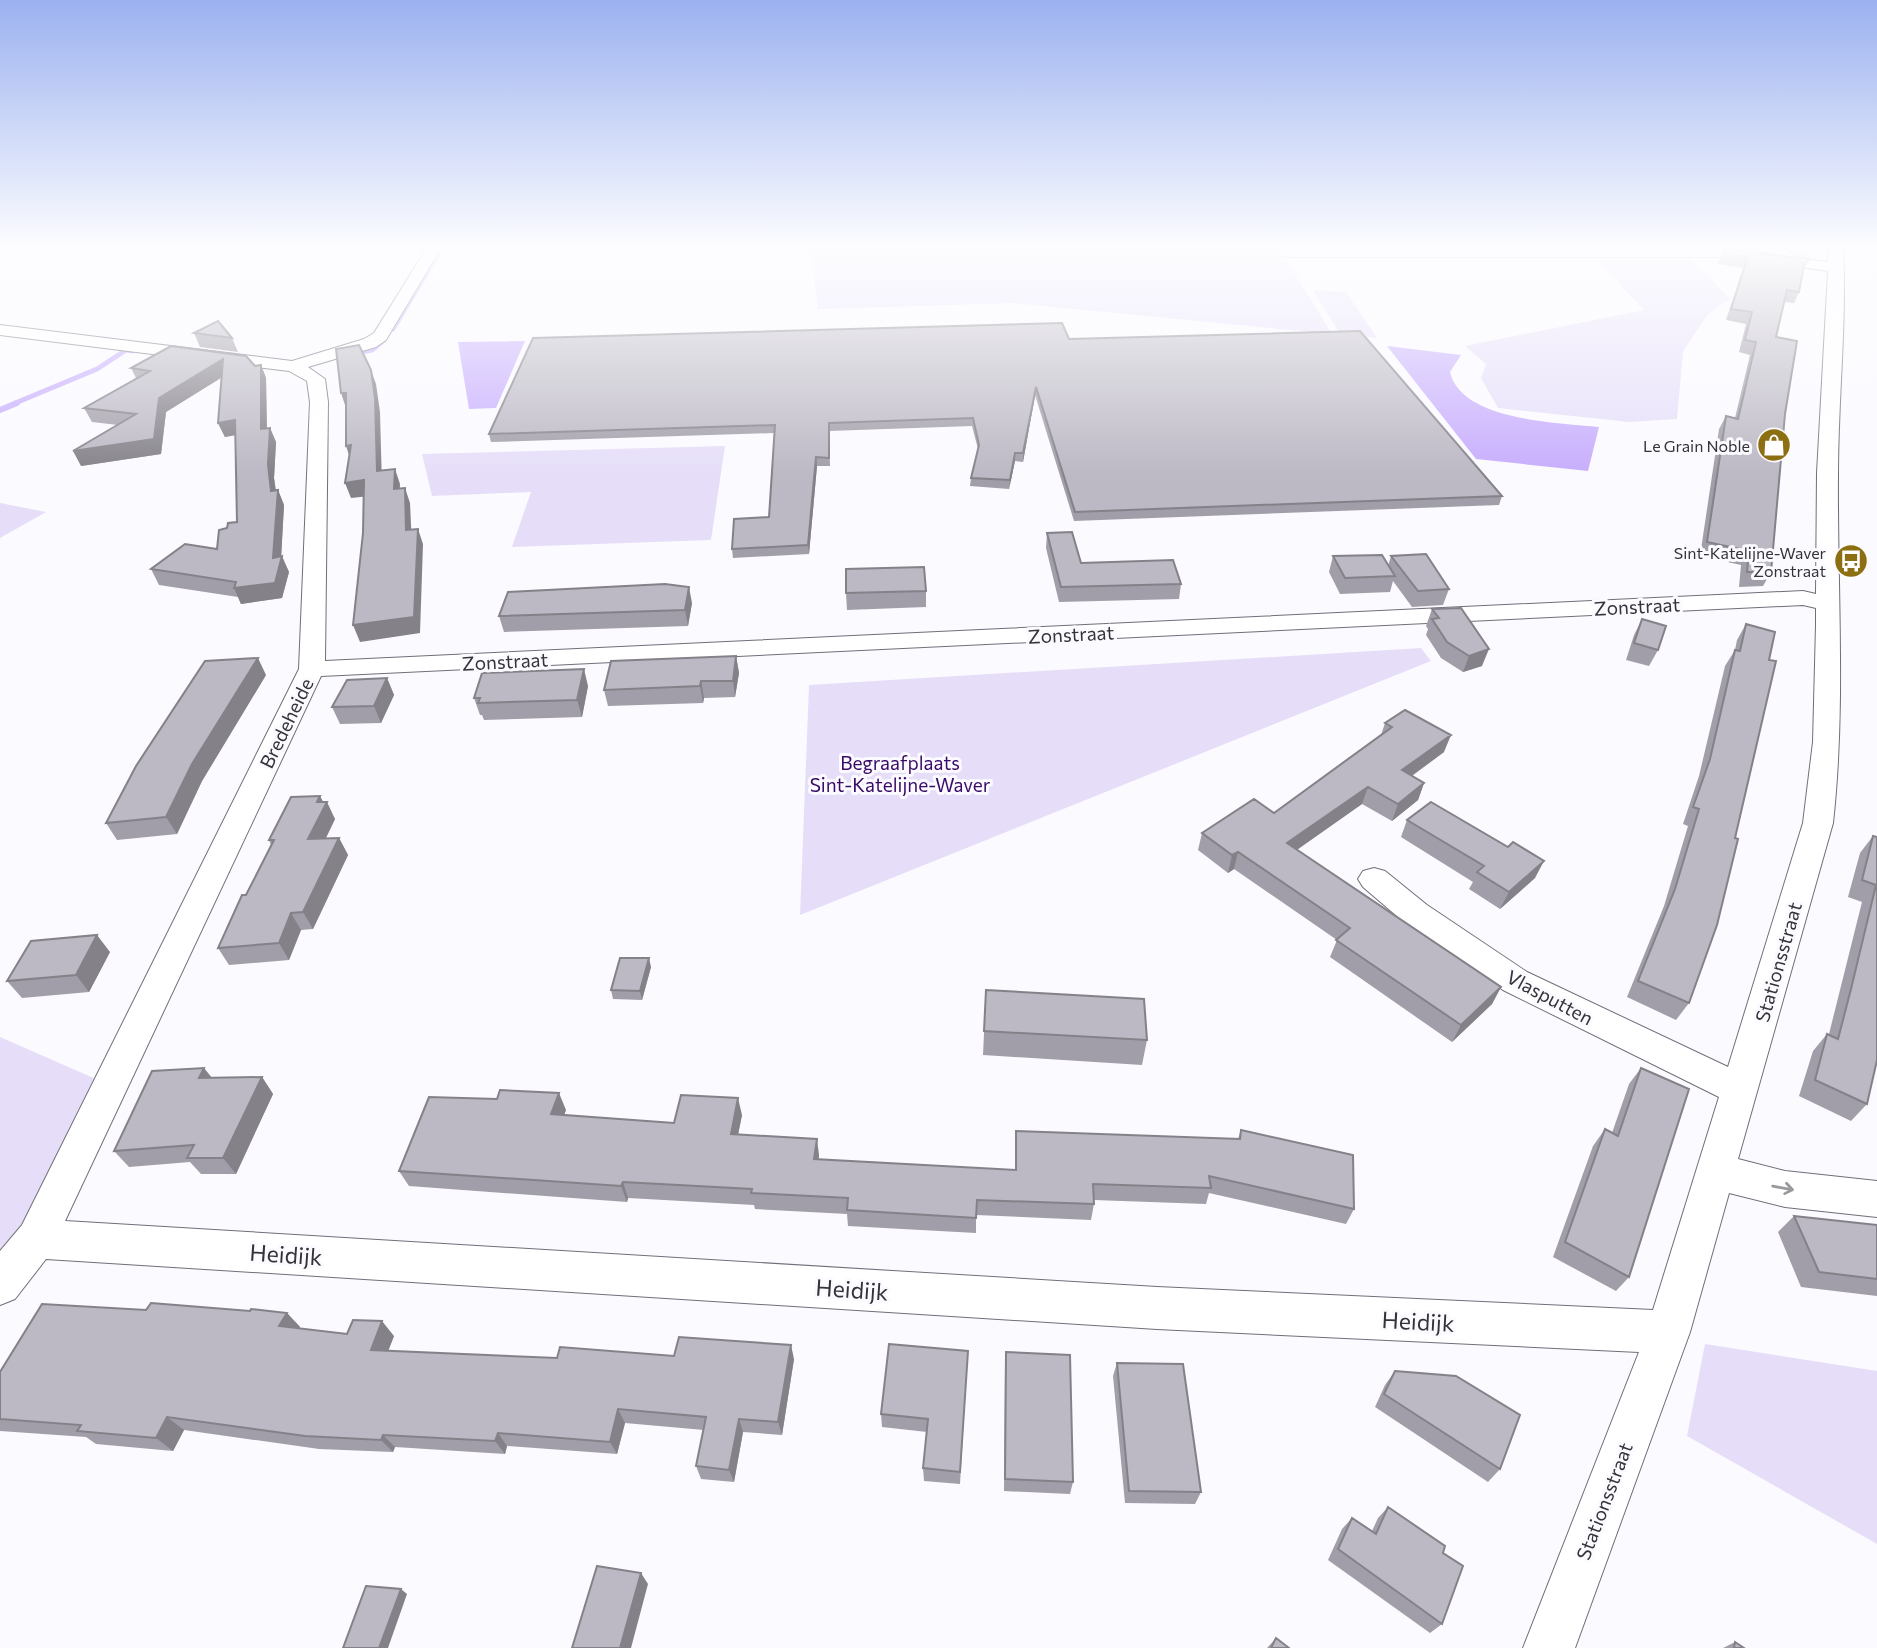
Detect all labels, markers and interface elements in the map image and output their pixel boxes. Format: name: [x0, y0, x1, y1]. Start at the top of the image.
shop icon: Le Grain Noble: [1755, 426, 1793, 464]
place label: Le Grain Noble: [1643, 436, 1750, 455]
bus stop icon: Sint-Katelijne-Waver Zonstraat: [1832, 542, 1870, 580]
place label: Sint-Katelijne-Waver Zonstraat: [1674, 543, 1827, 580]
street label: Zonstraat: [1593, 592, 1681, 620]
street label: Zonstraat: [1027, 620, 1115, 648]
street label: Zonstraat: [461, 647, 549, 675]
street label: Bredeheide: [254, 674, 318, 772]
park label: Begraafplaats Sint-Katelijne-Waver: [810, 751, 991, 796]
street label: Stationsstraat: [1750, 899, 1806, 1025]
street label: Vlasputten: [1503, 965, 1597, 1029]
one-way arrow: [1771, 1182, 1794, 1195]
street label: Heidijk: [249, 1237, 324, 1271]
street label: Heidijk: [815, 1272, 890, 1306]
street label: Heidijk: [1381, 1305, 1456, 1337]
street label: Stationsstraat: [1571, 1439, 1637, 1563]

